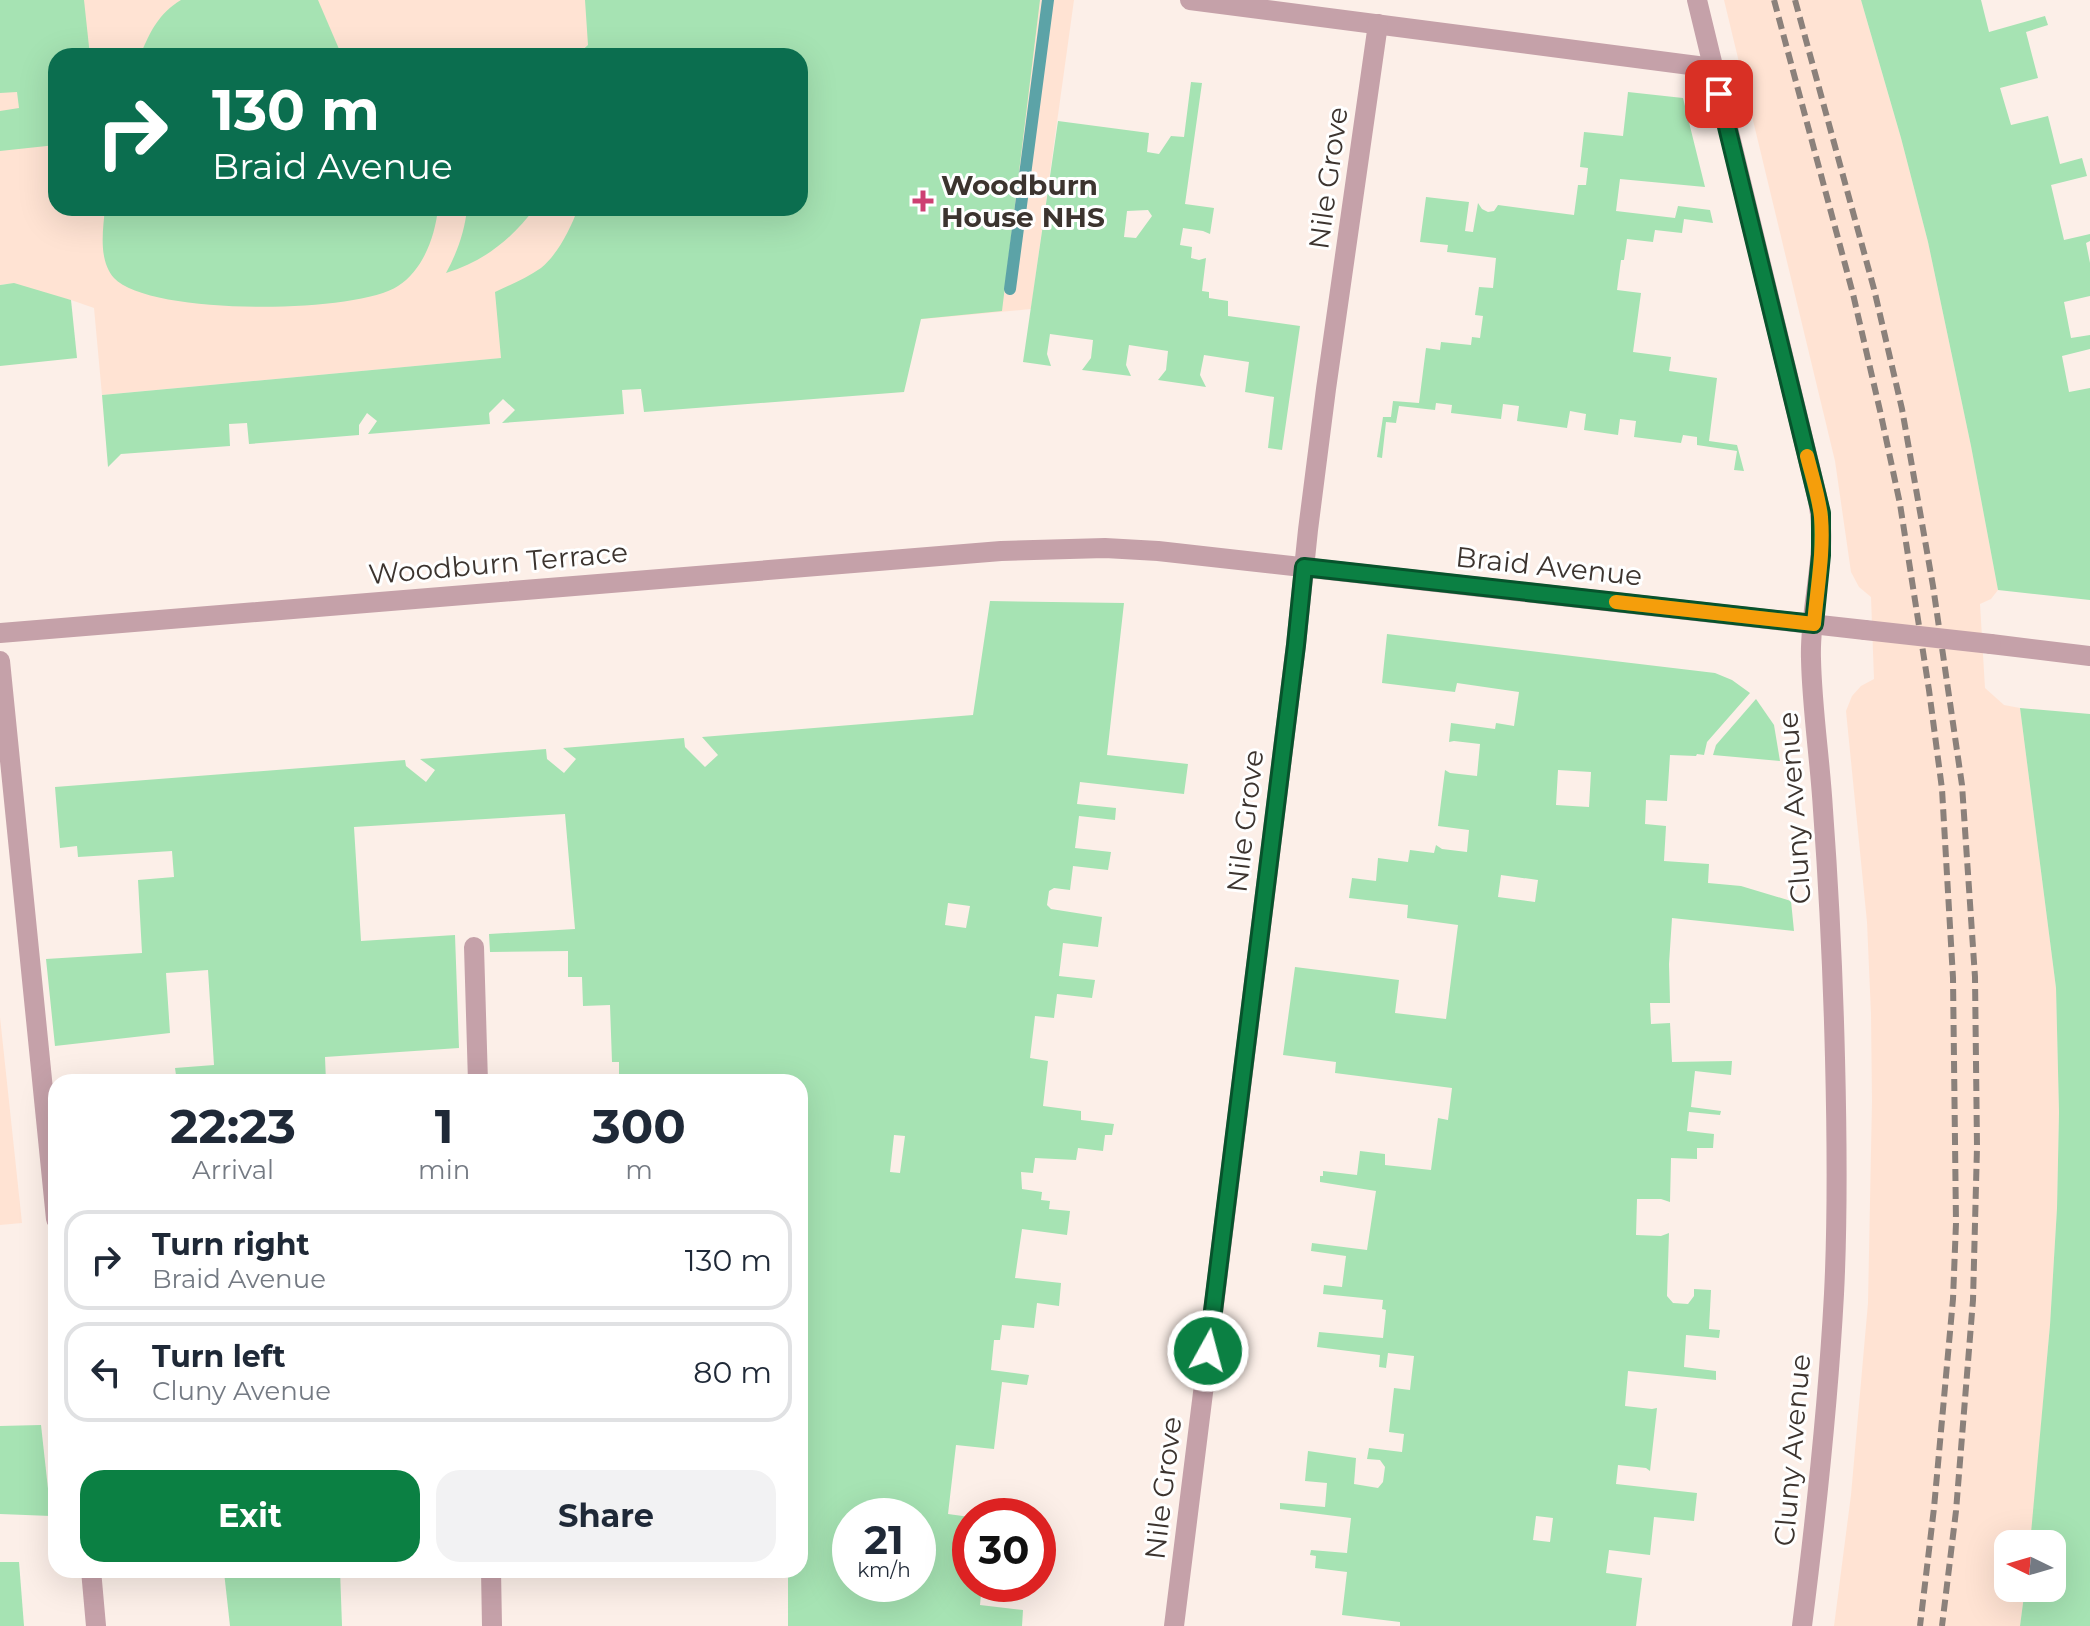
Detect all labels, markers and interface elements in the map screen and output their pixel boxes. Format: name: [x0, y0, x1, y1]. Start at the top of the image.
pin: [1685, 60, 1753, 128]
icon: arrive: [1697, 72, 1741, 116]
text: 130 m: [212, 76, 380, 144]
icon: right: [80, 80, 184, 184]
street label: Nile Grove: [1301, 105, 1355, 251]
text: Braid Avenue: [212, 144, 453, 188]
place label: Woodburn House NHS: [941, 168, 1105, 234]
marker: Woodburn House NHS: [912, 190, 934, 212]
street label: Woodburn Terrace: [367, 535, 629, 591]
street label: Braid Avenue: [1454, 539, 1644, 593]
street label: Cluny Avenue: [1770, 711, 1818, 905]
street label: Nile Grove: [1219, 748, 1271, 894]
text: 22:23: [170, 1097, 296, 1155]
text: 1: [435, 1097, 454, 1155]
text: 300: [592, 1097, 686, 1155]
text: Arrival: [192, 1154, 274, 1186]
text: min: [418, 1154, 470, 1186]
text: m: [625, 1154, 653, 1186]
text: Turn right: [152, 1226, 309, 1263]
icon: right: [84, 1238, 128, 1282]
text: 130 m: [685, 1242, 772, 1279]
text: Braid Avenue: [152, 1263, 326, 1295]
position arrow: [1166, 1309, 1250, 1393]
text: Turn left: [152, 1338, 285, 1375]
icon: left: [84, 1350, 128, 1394]
street label: Cluny Avenue: [1767, 1352, 1817, 1548]
text: 80 m: [693, 1354, 772, 1391]
text: Cluny Avenue: [152, 1375, 331, 1407]
street label: Nile Grove: [1137, 1415, 1189, 1561]
button: Exit: [80, 1470, 420, 1562]
button: Share: [436, 1470, 776, 1562]
speed limit sign: 30: [952, 1498, 1056, 1602]
text: 21: [864, 1515, 904, 1564]
north arrow: [1994, 1530, 2066, 1602]
map controls: [1994, 1530, 2066, 1602]
text: km/h: [857, 1558, 911, 1582]

